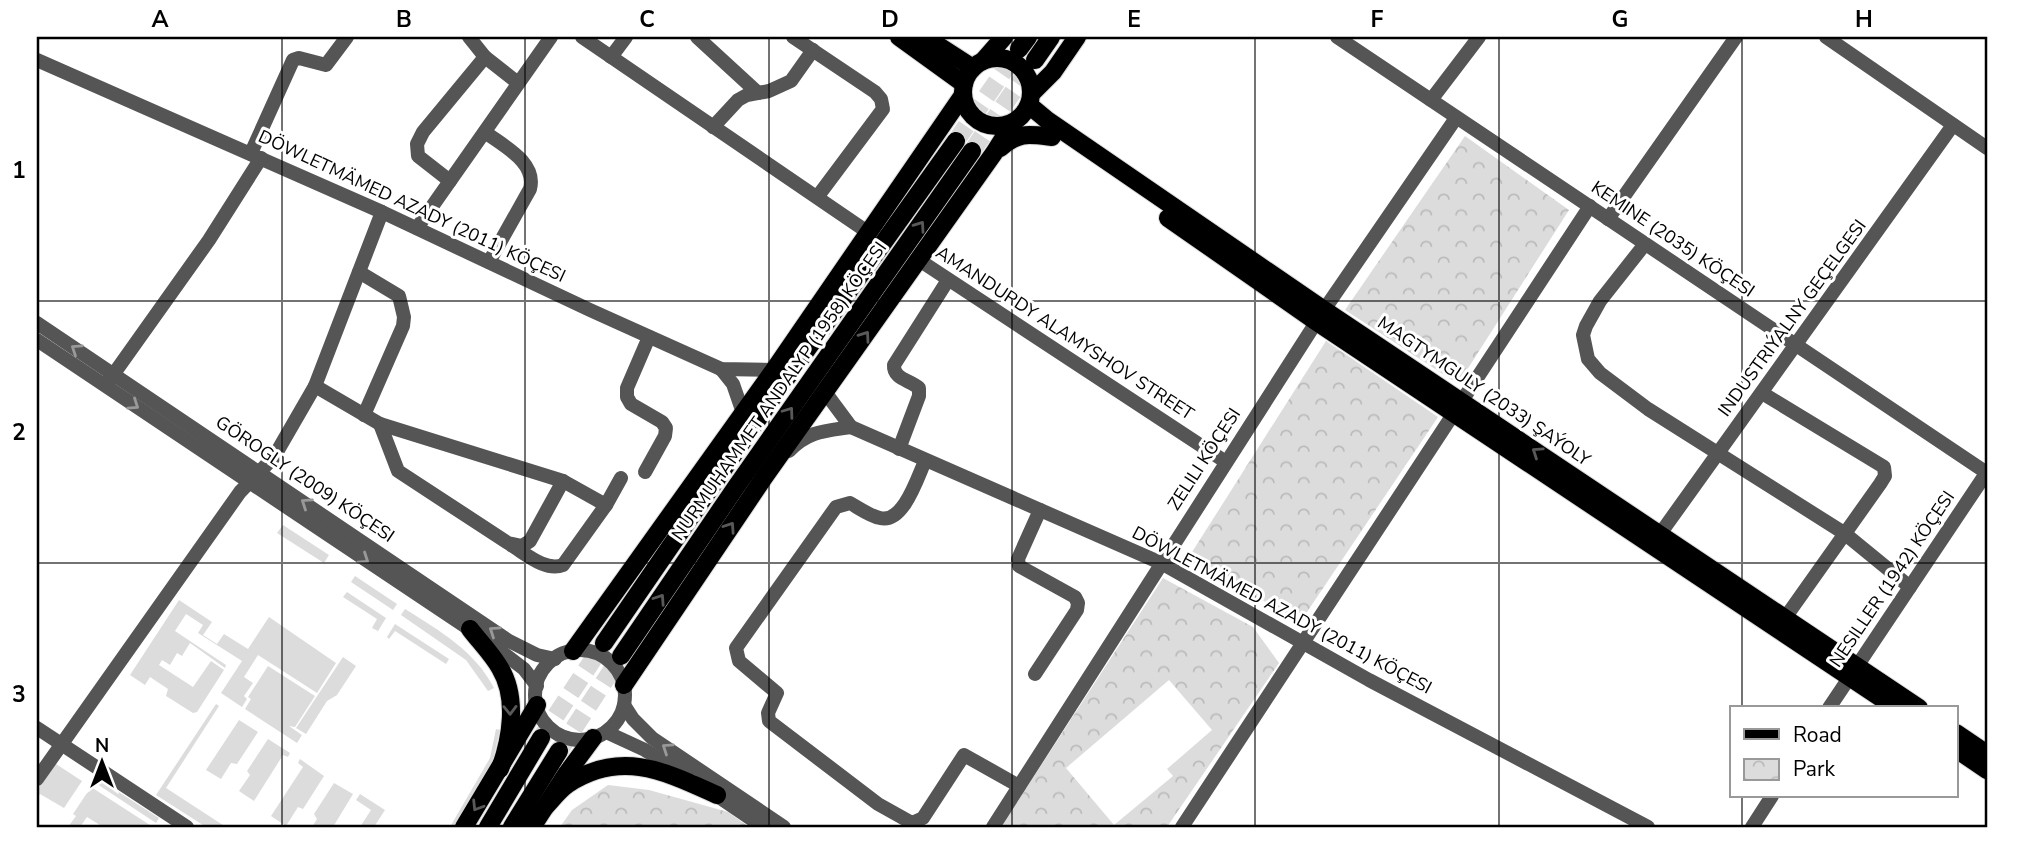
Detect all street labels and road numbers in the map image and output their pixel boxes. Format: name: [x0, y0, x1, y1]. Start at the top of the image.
street label: DÖWLETMÄMED AZADY (2011) KÖÇESI: [255, 124, 569, 288]
street label: KEMINE (2035) KÖÇESI: [1587, 175, 1759, 303]
street label: INDUSTRIÝALNY GEÇELGESI: [1712, 215, 1872, 421]
street label: NURMUHAMMET ANDALYP (1958) KÖÇESI: [666, 237, 892, 545]
street label: AMANDURDY ALAMYSHOV STREET: [931, 240, 1199, 426]
street label: MAGTYMGULY (2033) ŞAÝOLY: [1373, 311, 1595, 472]
street label: ZELILI KÖÇESI: [1162, 403, 1246, 515]
street label: GÖROGLY (2009) KÖÇESI: [211, 410, 399, 548]
street label: NESILLER (1942) KÖÇESI: [1824, 486, 1960, 672]
street label: DÖWLETMÄMED AZADY (2011) KÖÇESI: [1128, 520, 1436, 700]

